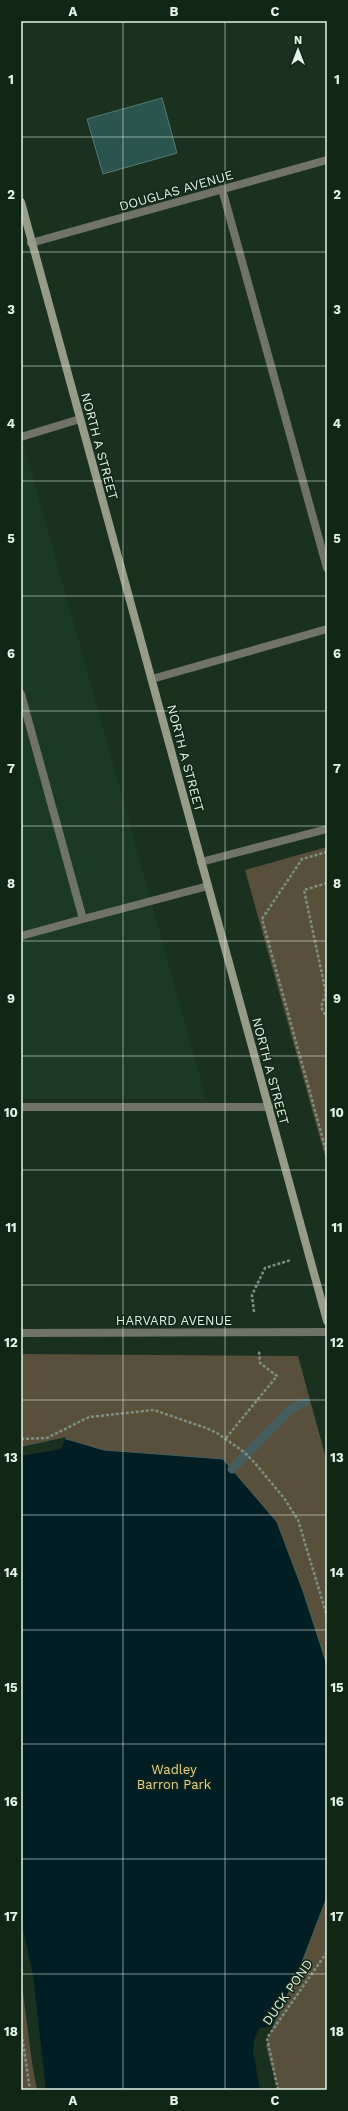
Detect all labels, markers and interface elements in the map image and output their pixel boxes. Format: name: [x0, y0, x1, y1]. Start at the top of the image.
text: A: [69, 4, 78, 19]
text: B: [170, 4, 179, 19]
text: C: [271, 4, 280, 19]
north arrow: [278, 30, 318, 70]
text: N: [294, 34, 302, 47]
text: 1: [8, 72, 14, 87]
text: 1: [334, 72, 340, 87]
street label: DOUGLAS AVENUE: [117, 167, 235, 214]
text: 2: [7, 187, 15, 202]
text: 2: [333, 187, 341, 202]
text: 3: [7, 302, 15, 317]
text: 3: [333, 302, 341, 317]
street label: NORTH A STREET: [78, 391, 121, 501]
text: 4: [7, 416, 16, 431]
text: 4: [333, 416, 342, 431]
text: 5: [7, 531, 15, 546]
text: 5: [333, 531, 341, 546]
text: 6: [7, 646, 15, 661]
text: 6: [333, 646, 341, 661]
street label: NORTH A STREET: [164, 703, 207, 813]
text: 7: [7, 761, 15, 776]
text: 7: [333, 761, 341, 776]
text: 8: [7, 876, 15, 891]
text: 8: [333, 876, 341, 891]
text: 9: [7, 991, 15, 1006]
text: 9: [333, 991, 341, 1006]
street label: NORTH A STREET: [249, 1016, 292, 1126]
text: 10: [4, 1105, 18, 1120]
text: 10: [330, 1105, 344, 1120]
text: 11: [5, 1220, 17, 1235]
text: 11: [331, 1220, 343, 1235]
street label: HARVARD AVENUE: [116, 1313, 232, 1328]
text: 12: [4, 1335, 18, 1350]
text: 12: [330, 1335, 344, 1350]
text: 13: [4, 1450, 18, 1465]
text: 13: [330, 1450, 344, 1465]
text: 14: [4, 1565, 19, 1580]
text: 14: [330, 1565, 345, 1580]
text: 15: [4, 1680, 18, 1695]
text: 15: [330, 1680, 344, 1695]
park label: Wadley Barron Park: [137, 1762, 212, 1792]
text: 16: [4, 1794, 18, 1809]
text: 16: [330, 1794, 344, 1809]
text: 17: [4, 1909, 18, 1924]
text: 17: [330, 1909, 344, 1924]
street label: DUCK POND: [259, 1957, 316, 2028]
text: 18: [4, 2024, 18, 2039]
text: 18: [330, 2024, 344, 2039]
text: A: [69, 2093, 78, 2108]
text: B: [170, 2093, 179, 2108]
text: C: [271, 2093, 280, 2108]

